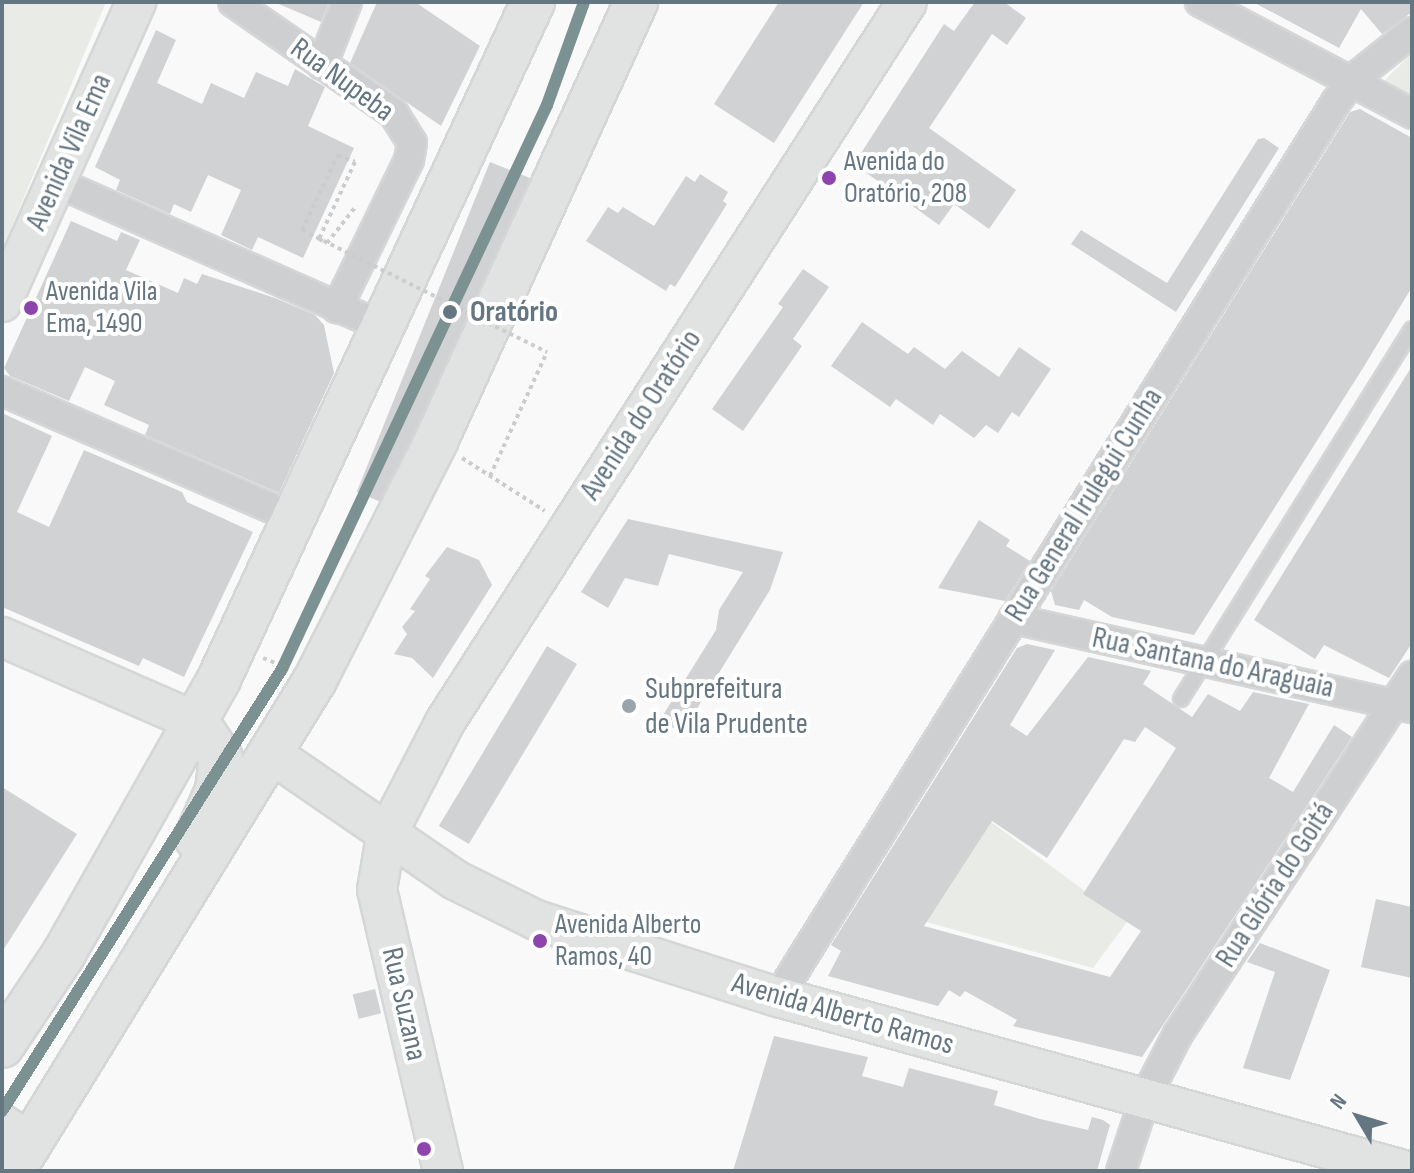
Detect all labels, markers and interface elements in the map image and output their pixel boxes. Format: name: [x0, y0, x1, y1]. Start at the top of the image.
street label: Rua Nupeba: [283, 30, 401, 130]
street label: Avenida Vila Ema: [19, 68, 119, 236]
place label: Avenida do Oratório, 208: [844, 145, 967, 211]
marker: Avenida do Oratório, 208: [821, 170, 837, 186]
place label: Avenida Vila Ema, 1490: [46, 275, 157, 341]
place label: Oratório: [470, 294, 558, 330]
marker: Oratório: [437, 299, 463, 325]
marker: Avenida Vila Ema, 1490: [23, 300, 39, 316]
street label: Avenida do Oratório: [573, 323, 709, 507]
street label: Rua General Irulegui Cunha: [998, 382, 1170, 628]
street label: Rua Santana do Araguaia: [1089, 620, 1337, 706]
place label: Subprefeitura de Vila Prudente: [645, 671, 808, 742]
marker: Subprefeitura de Vila Prudente: [620, 697, 638, 715]
street label: Rua Glória do Goitá: [1208, 796, 1342, 974]
place label: Avenida Alberto Ramos, 40: [555, 908, 701, 974]
marker: Avenida Alberto Ramos, 40: [532, 933, 548, 949]
street label: Rua Suzana: [374, 944, 434, 1064]
street label: Avenida Alberto Ramos: [728, 965, 958, 1063]
north arrow: [1318, 1077, 1398, 1157]
text: N: [1324, 1089, 1353, 1115]
unlabelled marker: [416, 1141, 432, 1157]

